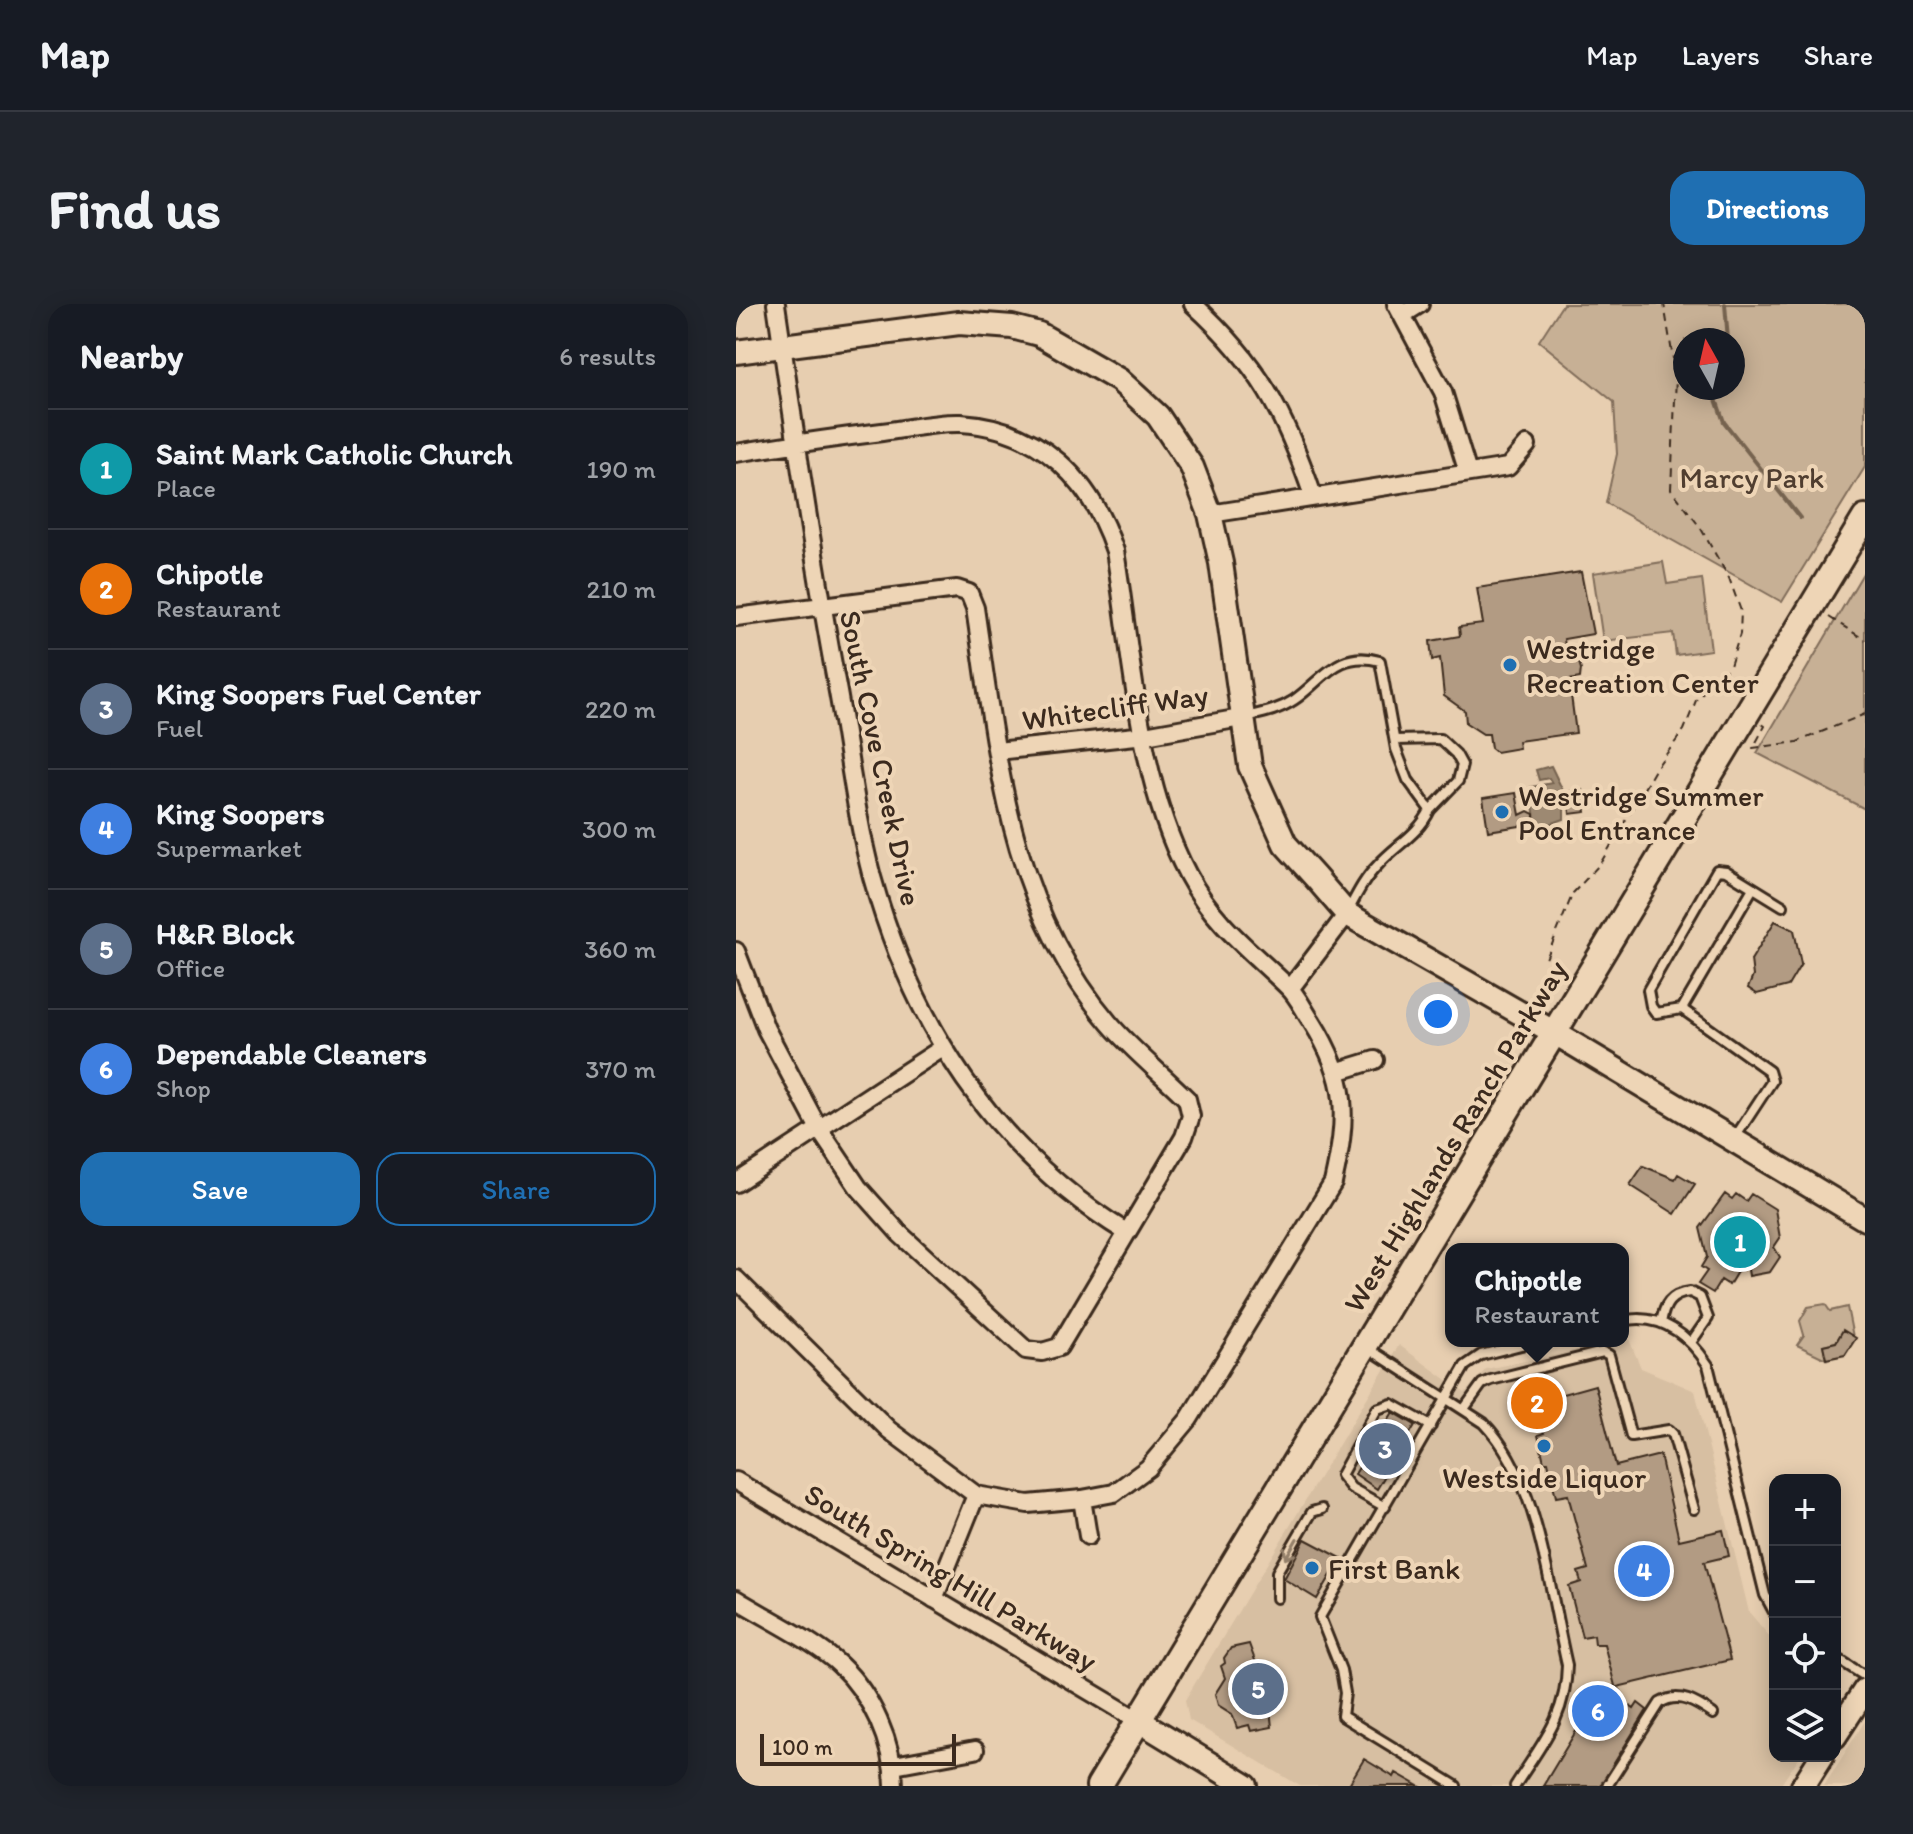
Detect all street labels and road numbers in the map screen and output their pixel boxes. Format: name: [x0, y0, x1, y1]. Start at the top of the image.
street label: South Cove Creek Drive: [832, 607, 930, 909]
street label: Whitecliff Way: [1019, 676, 1211, 738]
street label: West Highlands Ranch Parkway: [1335, 953, 1575, 1319]
street label: South Spring Hill Parkway: [798, 1475, 1104, 1679]

